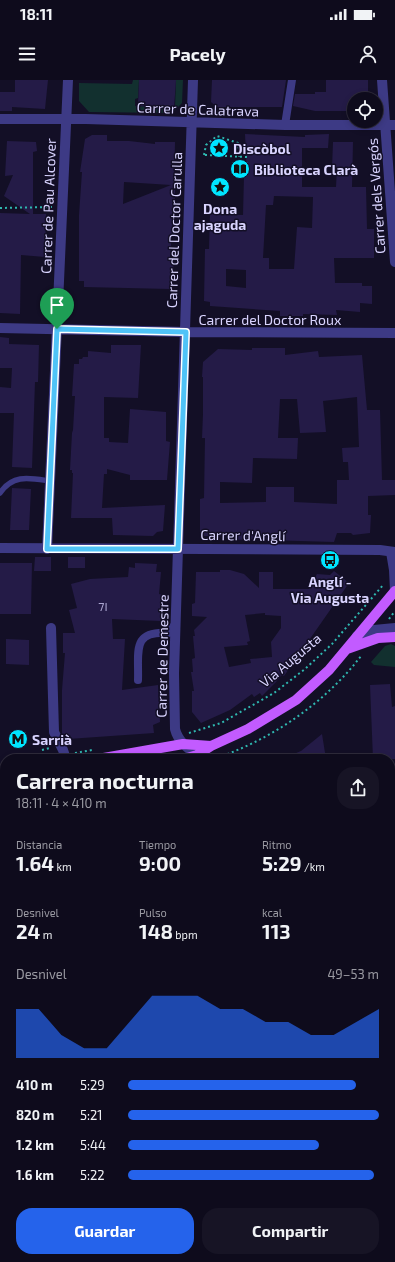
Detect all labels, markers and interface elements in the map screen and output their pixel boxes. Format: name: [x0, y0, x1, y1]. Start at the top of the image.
text: 18:11: [20, 5, 53, 23]
icon: menu: [16, 43, 38, 65]
text: Pacely: [169, 43, 226, 65]
icon: person: [357, 43, 379, 65]
map controls: [347, 92, 383, 128]
button: locate: [347, 92, 383, 128]
street label: Carrer de Calatrava: [136, 98, 260, 120]
street label: Carrer de Pau Alcover: [37, 137, 59, 274]
place icon: Discòbol: [208, 137, 230, 159]
street label: Carrer dels Vergós: [363, 137, 389, 255]
place label: Discòbol: [233, 140, 291, 157]
street label: Carrer del Doctor Carulla: [163, 152, 185, 308]
library icon: Biblioteca Clarà: [229, 158, 251, 180]
place label: Biblioteca Clarà: [254, 161, 358, 178]
place icon: Dona ajaguda: [209, 176, 231, 198]
place label: Dona ajaguda: [194, 200, 246, 233]
pin: [40, 288, 74, 329]
icon: arrive: [46, 294, 68, 316]
street label: Carrer del Doctor Roux: [199, 311, 342, 328]
street label: Carrer d'Anglí: [200, 526, 286, 544]
bus stop icon: Anglí - Via Augusta: [319, 549, 341, 571]
place label: Anglí - Via Augusta: [291, 573, 369, 606]
street label: Carrer de Demestre: [152, 594, 172, 718]
house number: 7I: [98, 599, 108, 613]
street label: Via Augusta: [256, 629, 324, 691]
metro station icon: Sarrià: [7, 728, 29, 750]
place label: Sarrià: [32, 731, 72, 748]
text: Carrera nocturna: [16, 767, 194, 793]
button: share: [337, 767, 379, 809]
text: 18:11 · 4 × 410 m: [16, 795, 107, 811]
text: Distancia: [16, 838, 62, 851]
text: Tiempo: [139, 838, 176, 851]
text: Ritmo: [262, 838, 292, 851]
text: 1.64: [16, 851, 54, 875]
text: 9:00: [139, 851, 181, 875]
text: 5:29: [262, 851, 302, 875]
text: km: [54, 860, 72, 873]
text: /km: [302, 860, 325, 873]
text: Desnivel: [16, 906, 59, 919]
text: Pulso: [139, 906, 167, 919]
text: kcal: [262, 906, 282, 919]
text: 24: [16, 919, 40, 943]
text: 148: [139, 919, 173, 943]
text: 113: [262, 919, 291, 943]
text: m: [40, 928, 52, 941]
text: bpm: [173, 928, 198, 941]
text: Desnivel: [16, 966, 67, 982]
text: 49–53 m: [327, 966, 379, 982]
text: 410 m: [16, 1077, 52, 1093]
text: 5:29: [80, 1077, 105, 1093]
text: 820 m: [16, 1107, 54, 1123]
text: 5:21: [80, 1107, 103, 1123]
text: 1.2 km: [16, 1137, 54, 1153]
text: 5:44: [80, 1137, 106, 1153]
text: 1.6 km: [16, 1167, 54, 1183]
text: 5:22: [80, 1167, 105, 1183]
button: Guardar: [16, 1208, 194, 1254]
button: Compartir: [202, 1208, 379, 1254]

